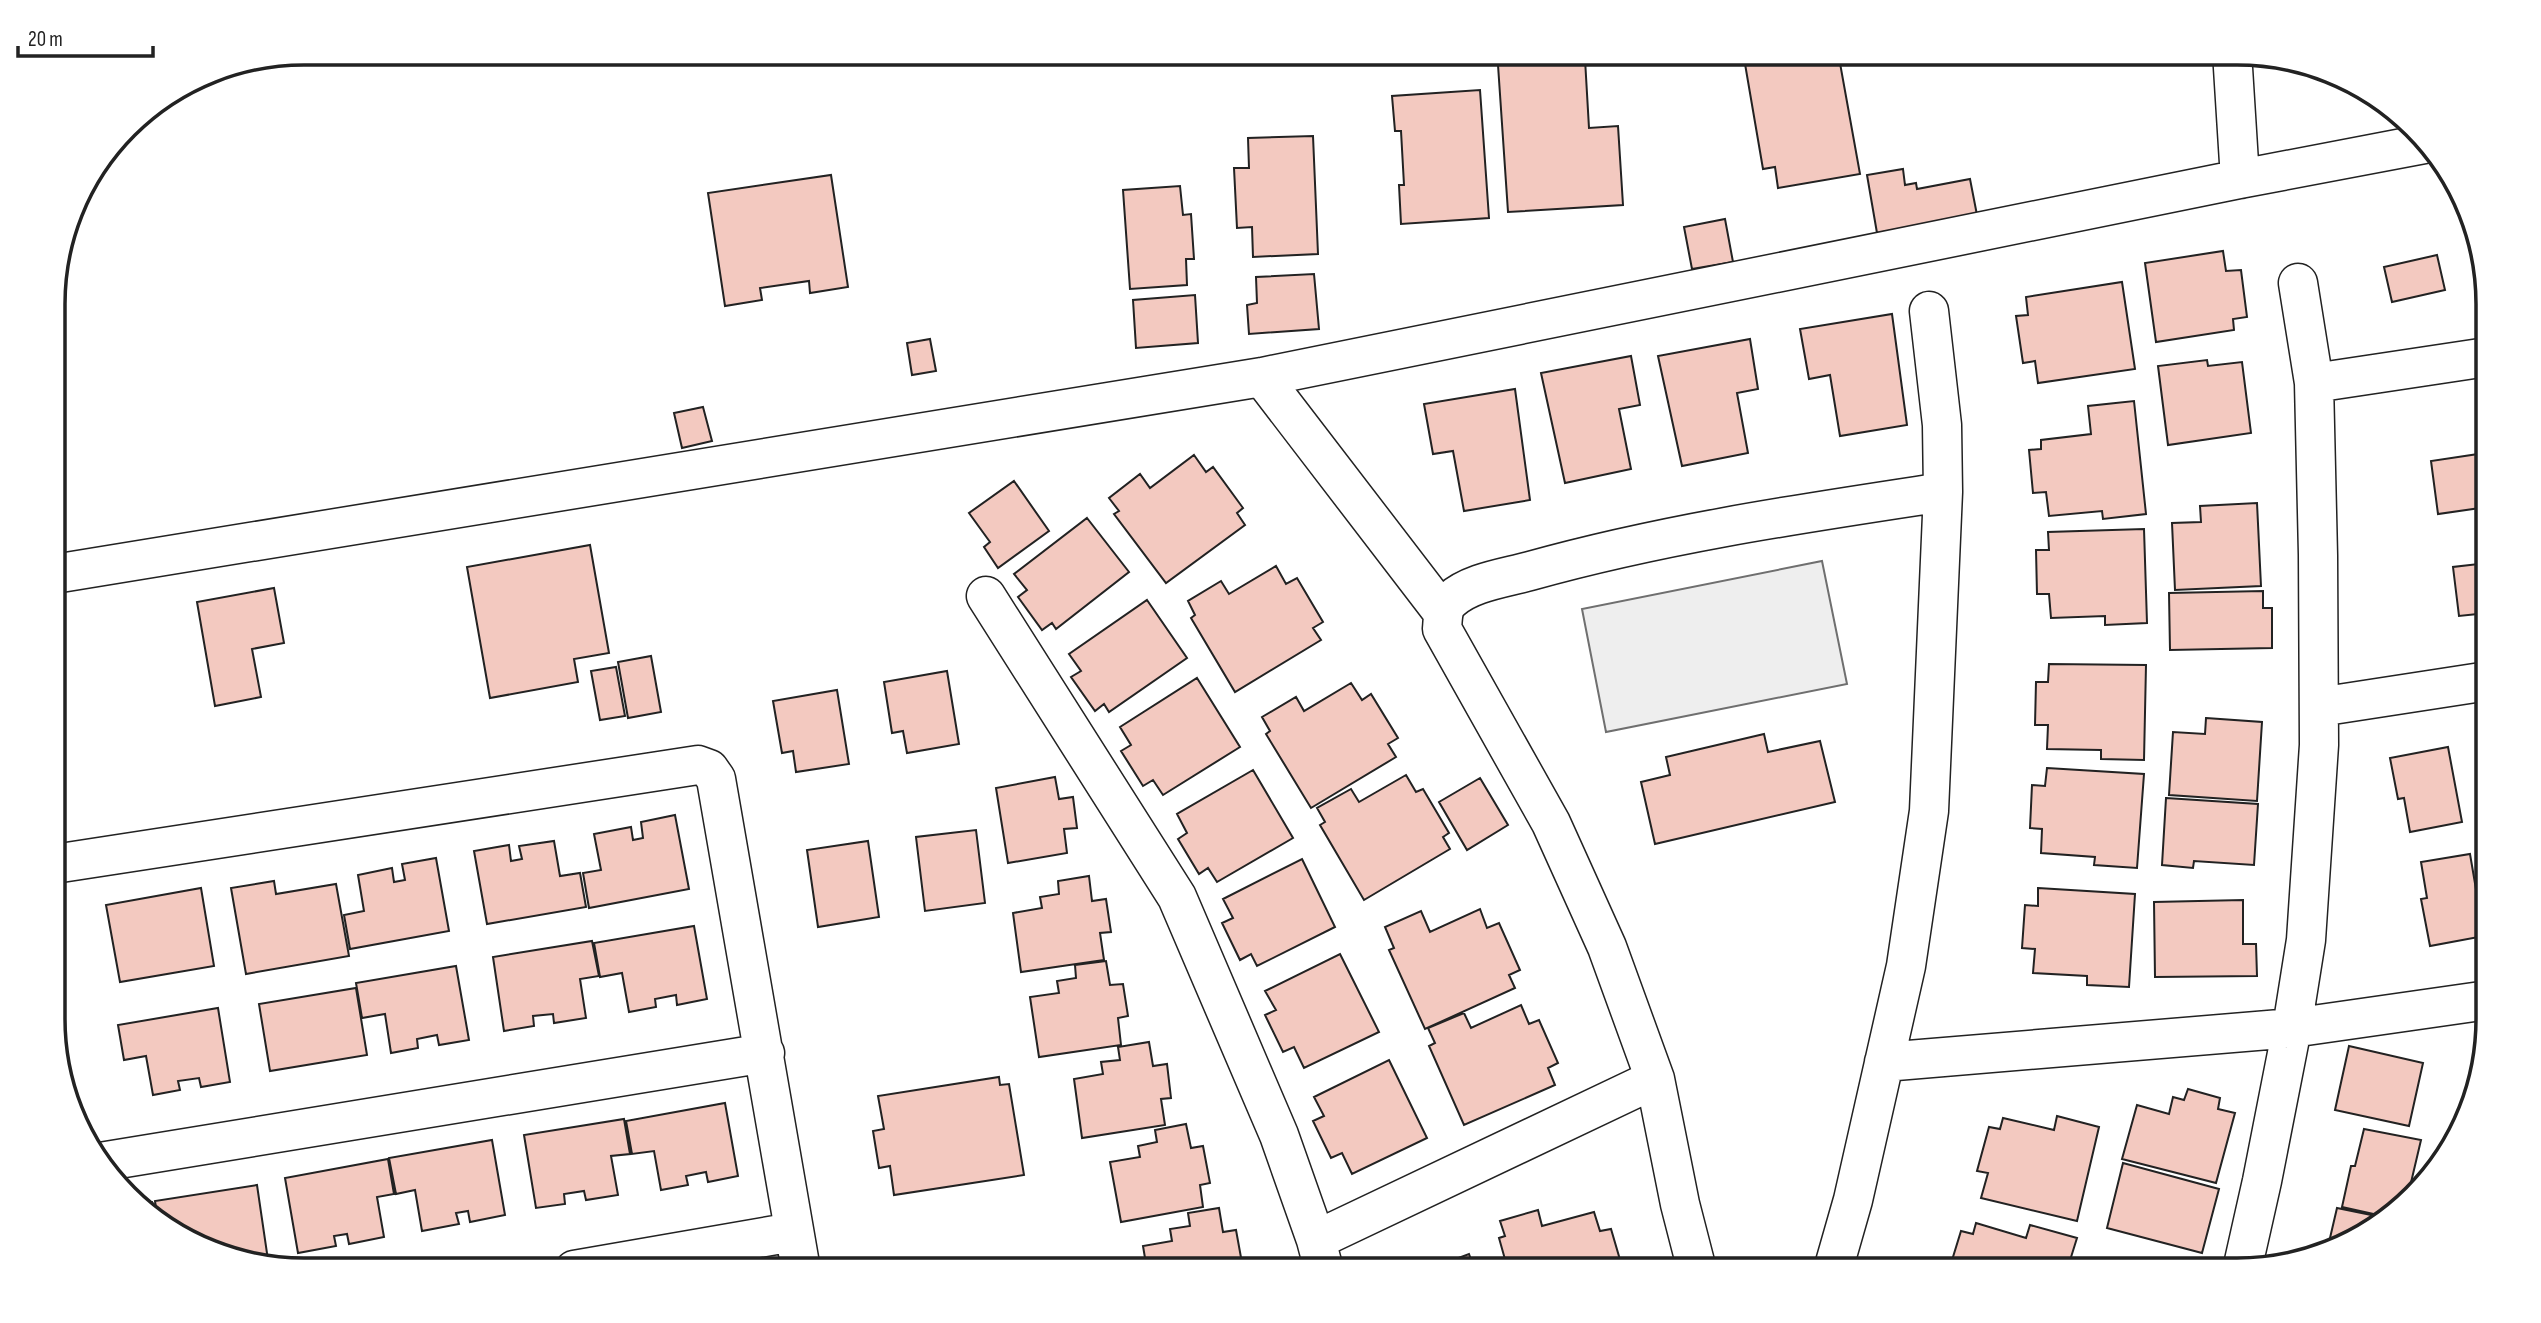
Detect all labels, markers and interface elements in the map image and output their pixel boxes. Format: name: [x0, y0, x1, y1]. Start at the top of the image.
scale bar: [18, 14, 152, 58]
text: 20 m: [28, 27, 63, 52]

